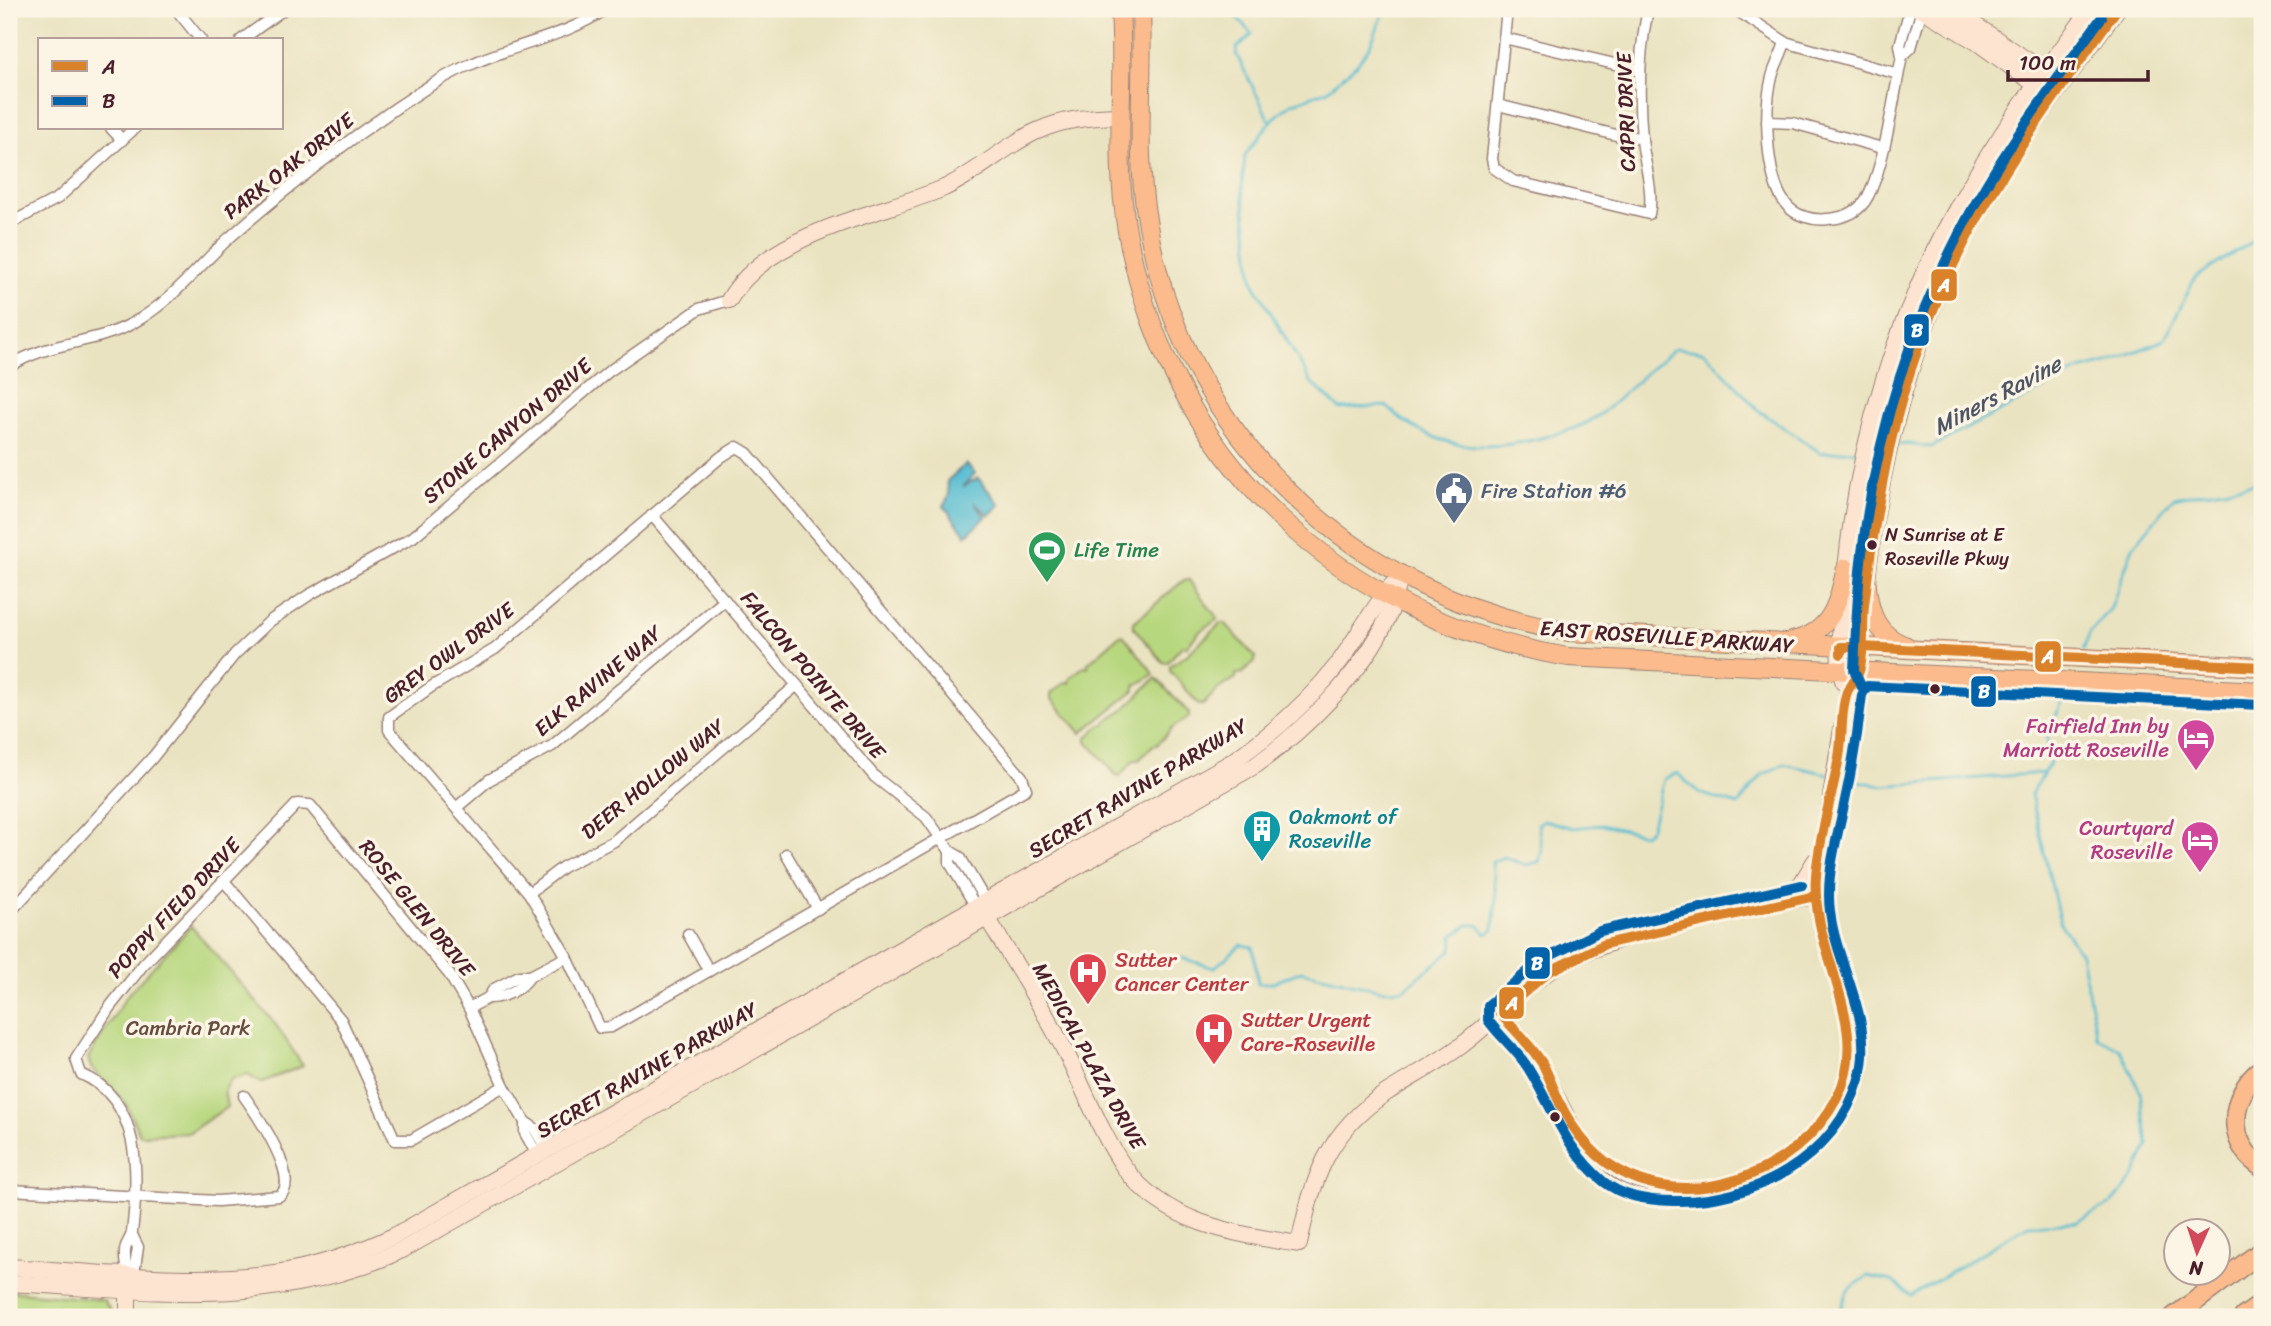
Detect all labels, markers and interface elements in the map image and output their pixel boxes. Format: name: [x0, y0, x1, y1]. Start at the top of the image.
legend: [38, 38, 284, 130]
scale bar: [2008, 38, 2148, 82]
text: 100 m: [2019, 44, 2076, 82]
text: A: [101, 48, 116, 86]
street label: CAPRI DRIVE: [1605, 50, 1647, 172]
text: B: [102, 82, 115, 120]
street label: PARK OAK DRIVE: [215, 101, 364, 230]
line badge: A: [1930, 268, 1958, 302]
text: A: [1937, 269, 1950, 302]
line badge: B: [1903, 313, 1930, 347]
text: B: [1911, 314, 1923, 347]
water label: Miners Ravine: [1925, 343, 2071, 447]
street label: STONE CANYON DRIVE: [413, 347, 602, 514]
public building icon: Fire Station #6: [1433, 470, 1475, 525]
place label: Fire Station #6: [1481, 472, 1627, 510]
place label: N Sunrise at E Roseville Pkwy: [1885, 518, 2009, 575]
sports icon: Life Time: [1026, 529, 1068, 584]
place label: Life Time: [1074, 531, 1159, 569]
marker: N Sunrise at E Roseville Pkwy: [1865, 538, 1879, 552]
street label: FALCON POINTE DRIVE: [730, 582, 896, 769]
street label: GREY OWL DRIVE: [375, 591, 524, 714]
street label: EAST ROSEVILLE PARKWAY: [1539, 609, 1796, 665]
street label: ELK RAVINE WAY: [525, 615, 672, 747]
line badge: A: [2034, 640, 2062, 673]
text: A: [2041, 640, 2054, 673]
line badge: B: [1970, 675, 1997, 708]
text: B: [1978, 675, 1990, 708]
unlabelled marker: [1928, 682, 1942, 696]
street label: SECRET RAVINE PARKWAY: [1021, 707, 1256, 869]
place label: Fairfield Inn by Marriott Roseville: [2003, 707, 2169, 769]
street label: DEER HOLLOW WAY: [572, 708, 735, 850]
hotel icon: Fairfield Inn by Marriott Roseville: [2175, 717, 2217, 772]
place label: Oakmont of Roseville: [1289, 798, 1400, 860]
building icon: Oakmont of Roseville: [1241, 808, 1283, 863]
place label: Courtyard Roseville: [2079, 809, 2175, 871]
hotel icon: Courtyard Roseville: [2179, 819, 2221, 874]
street label: POPPY FIELD DRIVE: [98, 827, 251, 988]
street label: ROSE GLEN DRIVE: [349, 830, 486, 987]
place label: Sutter Cancer Center: [1115, 941, 1250, 1003]
line badge: B: [1524, 946, 1551, 980]
text: B: [1531, 947, 1543, 980]
hospital icon: Sutter Cancer Center: [1067, 951, 1109, 1006]
street label: MEDICAL PLAZA DRIVE: [1022, 955, 1157, 1158]
line badge: A: [1498, 986, 1525, 1020]
text: A: [1505, 987, 1518, 1020]
street label: SECRET RAVINE PARKWAY: [529, 991, 766, 1149]
place label: Sutter Urgent Care-Roseville: [1241, 1001, 1375, 1063]
park label: Cambria Park: [126, 1009, 250, 1047]
hospital icon: Sutter Urgent Care-Roseville: [1193, 1011, 1235, 1066]
unlabelled marker: [1548, 1110, 1562, 1124]
north arrow: [2162, 1218, 2232, 1288]
text: N: [2188, 1252, 2205, 1285]

